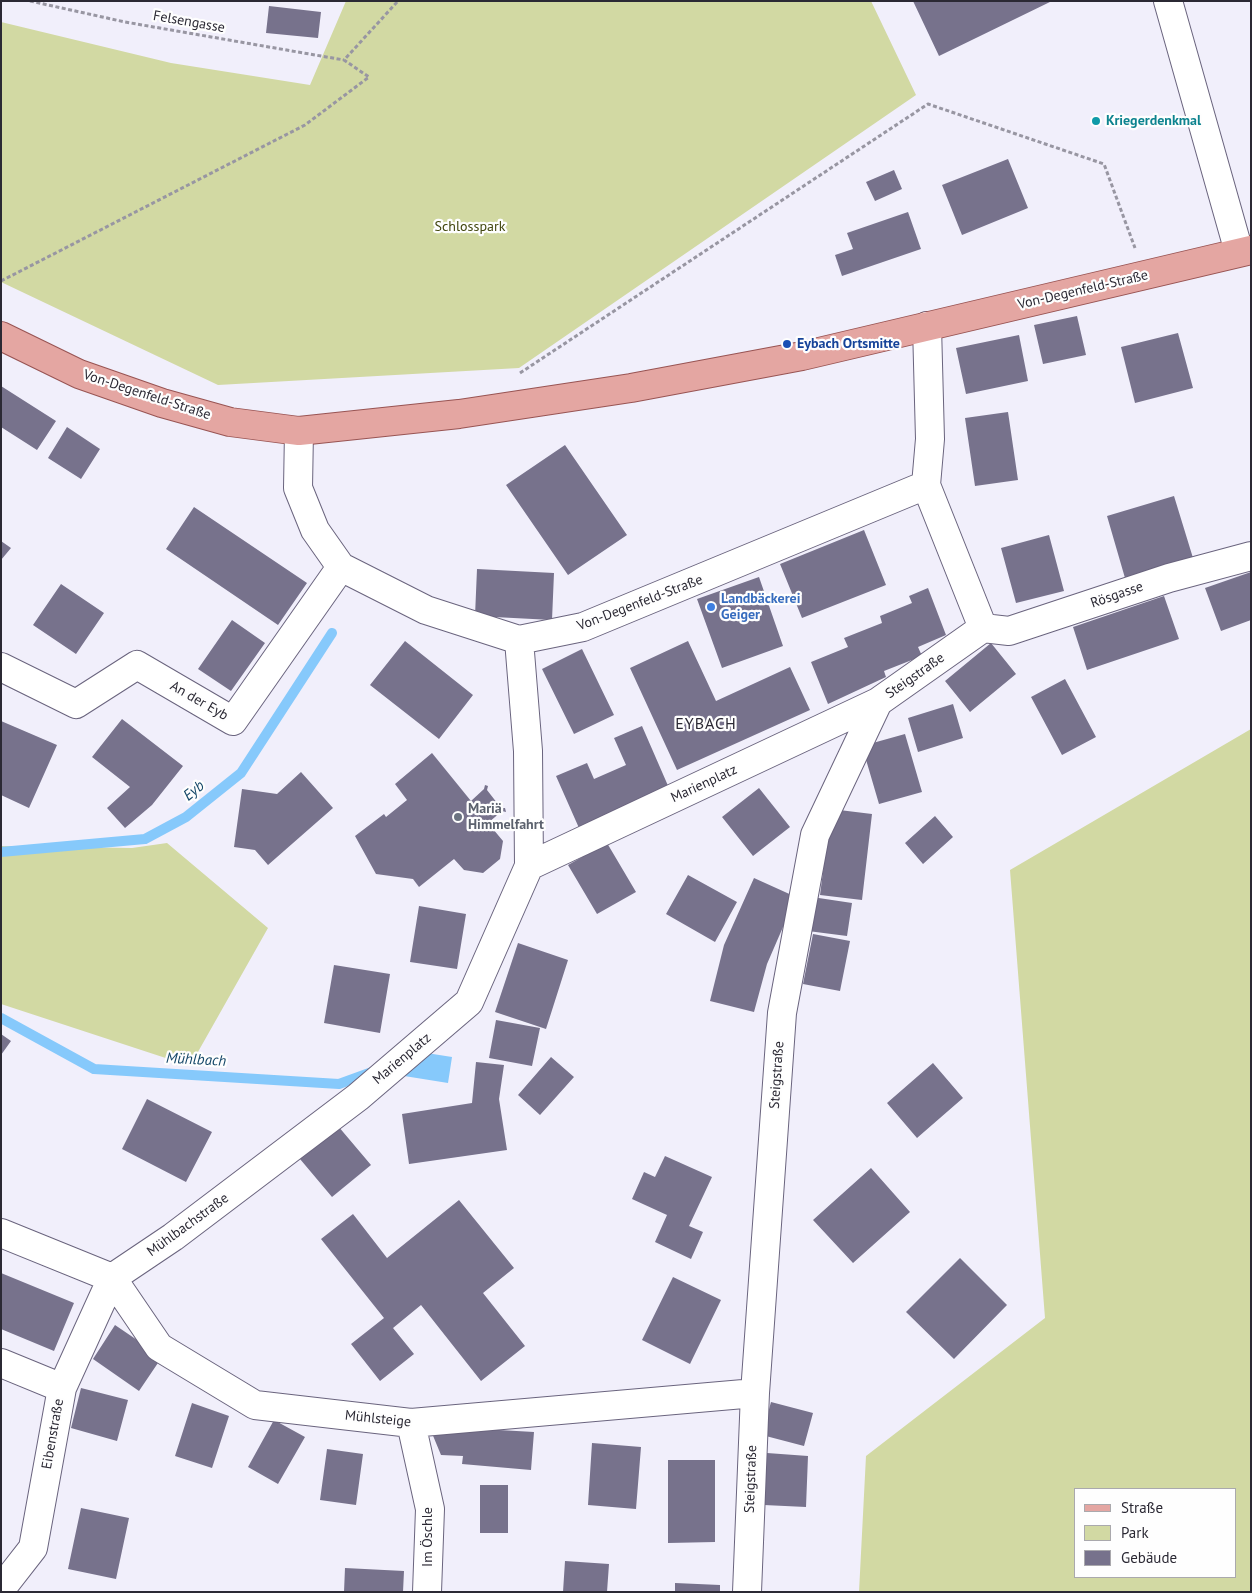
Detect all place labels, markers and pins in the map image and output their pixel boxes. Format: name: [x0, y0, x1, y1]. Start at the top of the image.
place label: Kriegerdenkmal: [1106, 113, 1201, 129]
marker: Kriegerdenkmal: [1090, 115, 1102, 127]
place label: Eybach Ortsmitte: [797, 336, 900, 352]
marker: Eybach Ortsmitte: [781, 338, 793, 350]
place label: Landbäckerei Geiger: [721, 591, 800, 624]
marker: Landbäckerei Geiger: [705, 601, 717, 613]
place label: Mariä Himmelfahrt: [468, 801, 544, 834]
marker: Mariä Himmelfahrt: [452, 811, 464, 823]

